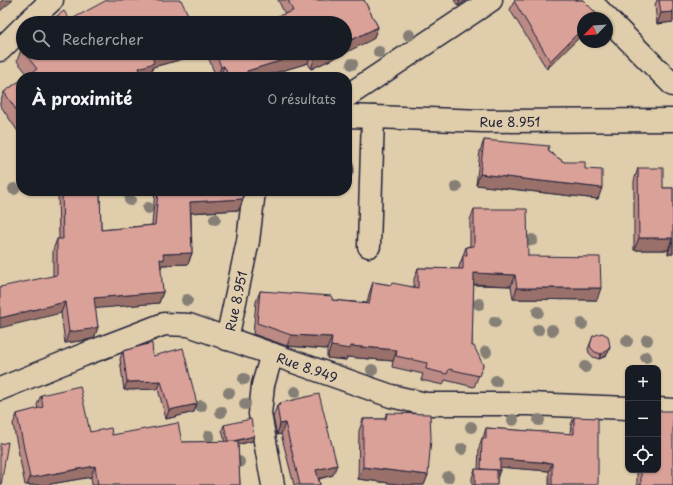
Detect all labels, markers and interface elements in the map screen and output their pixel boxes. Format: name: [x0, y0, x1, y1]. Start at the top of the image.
north arrow: [577, 12, 613, 48]
search box: [16, 16, 352, 60]
icon: search: [30, 27, 52, 49]
text: Rechercher: [62, 27, 143, 50]
text: À proximité: [32, 85, 132, 111]
text: 0 résultats: [268, 89, 336, 108]
street label: Rue 8.951: [479, 111, 541, 131]
street label: Rue 8.951: [219, 269, 251, 333]
street label: Rue 8.949: [274, 347, 341, 386]
map controls: [625, 365, 661, 473]
button: +: [625, 365, 661, 401]
button: −: [625, 401, 661, 437]
button: locate: [625, 437, 661, 473]

